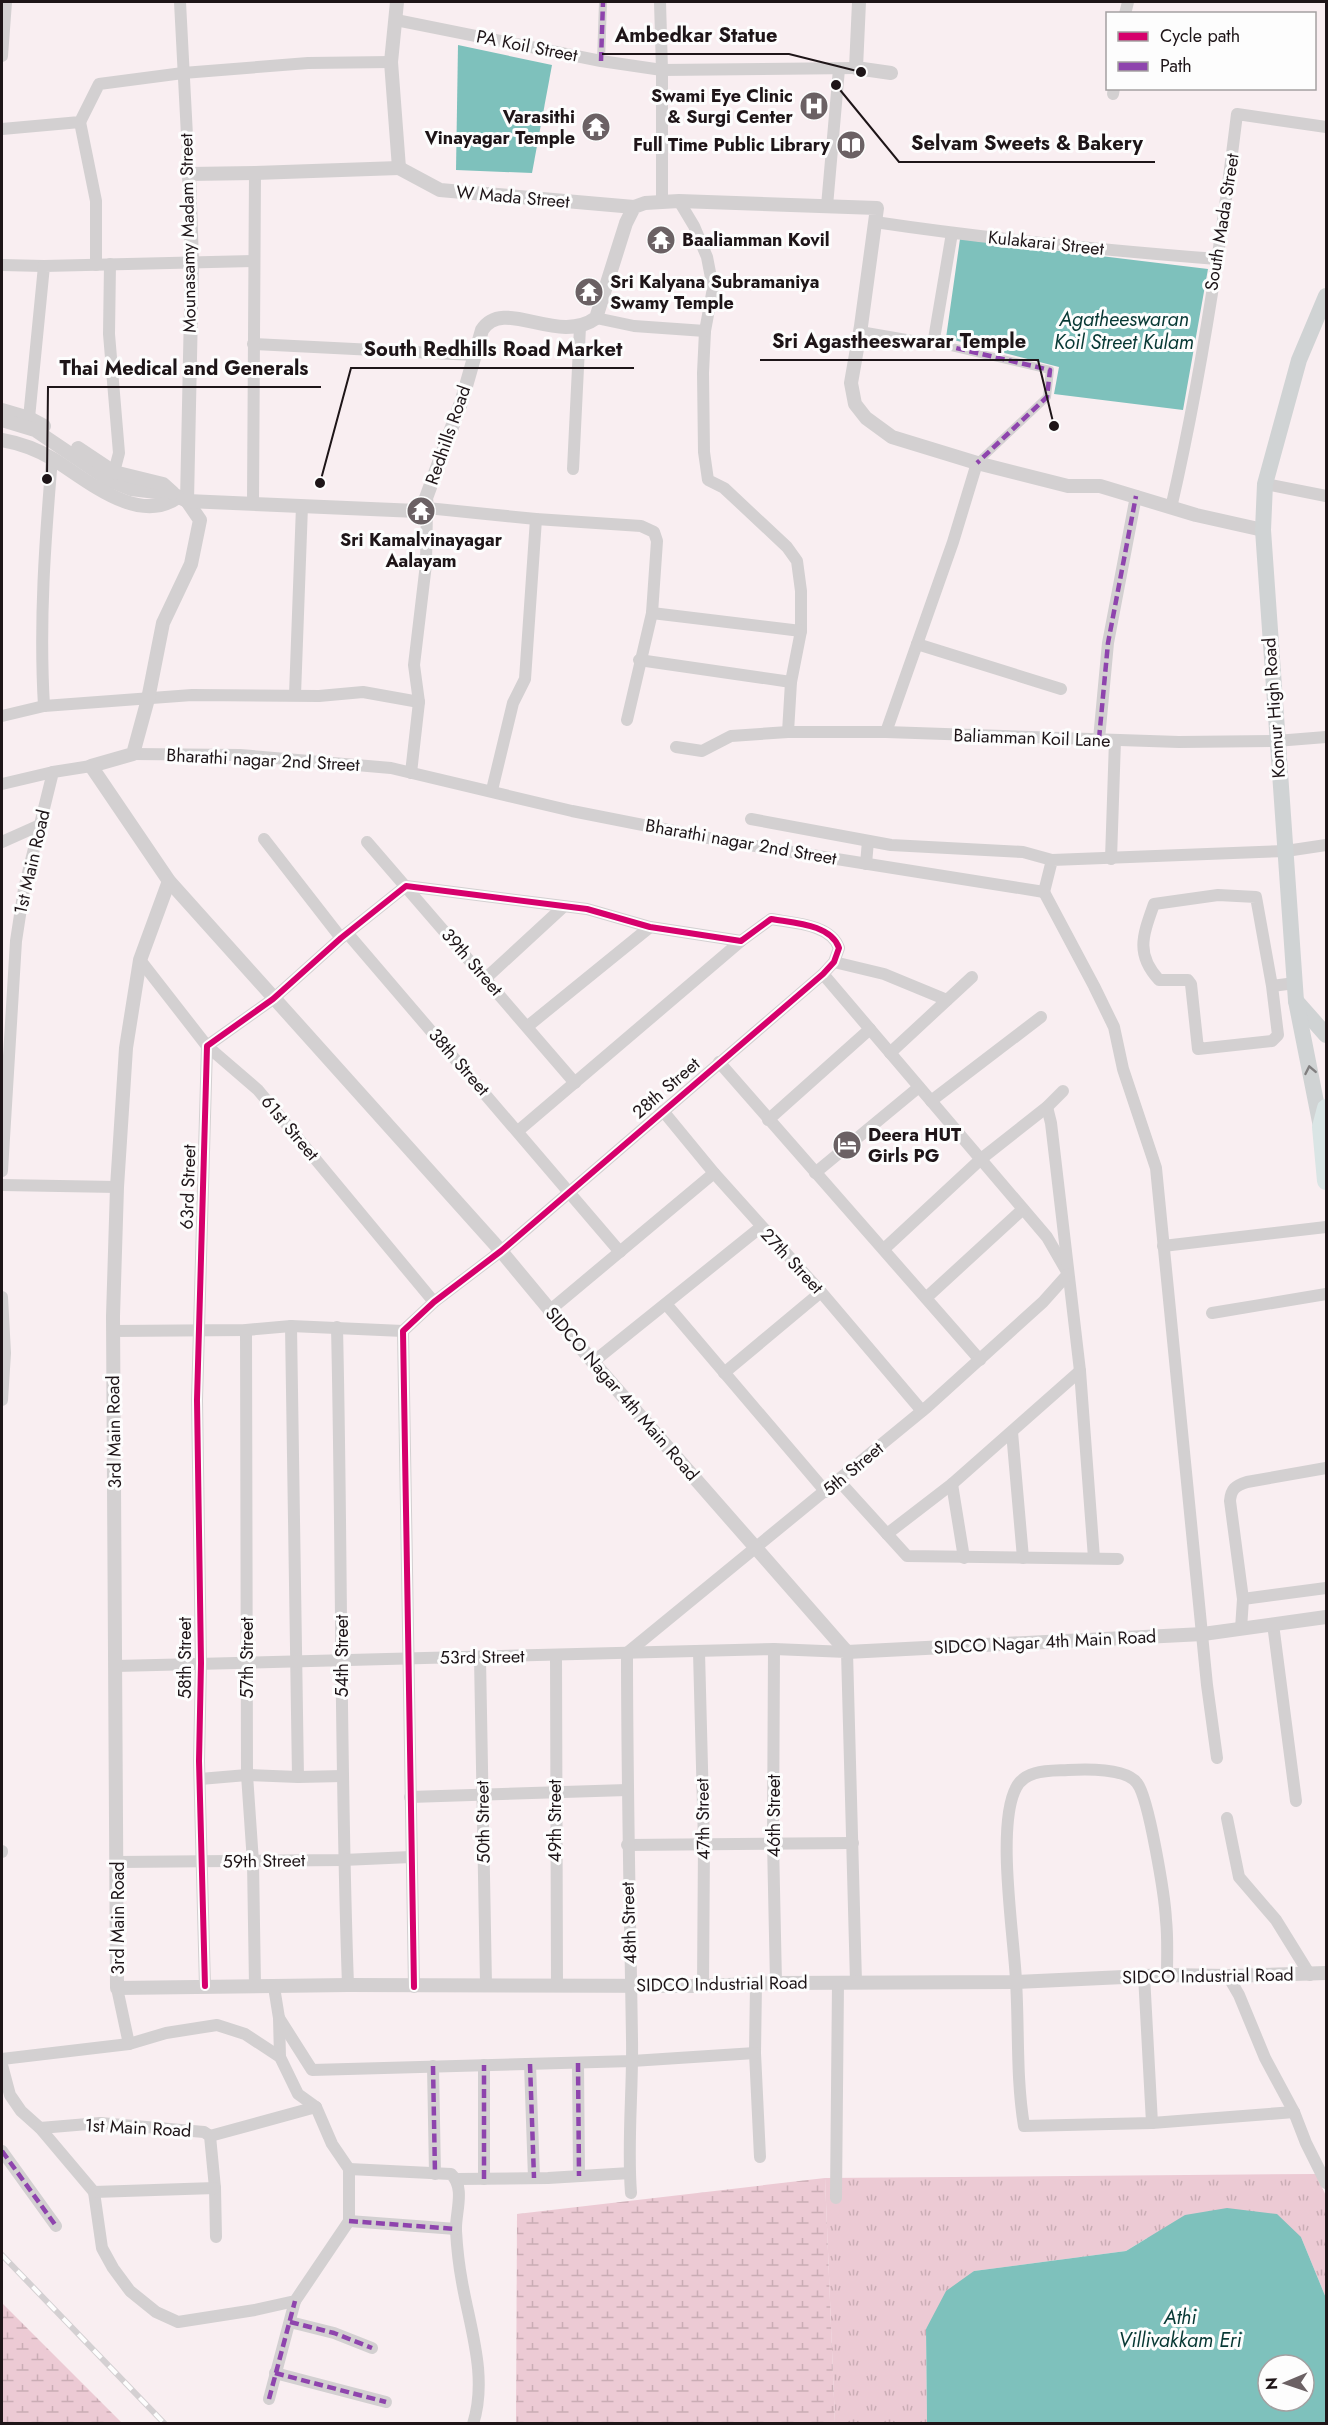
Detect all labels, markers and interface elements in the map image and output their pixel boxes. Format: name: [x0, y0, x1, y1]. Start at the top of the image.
legend: [1106, 12, 1316, 90]
callout: Ambedkar Statue: [602, 16, 789, 54]
text: Ambedkar Statue: [614, 21, 777, 50]
street label: PA Koil Street: [474, 23, 580, 69]
text: Cycle path: [1160, 23, 1240, 49]
text: Path: [1160, 53, 1192, 79]
place label: Swami Eye Clinic & Surgi Center: [651, 83, 794, 130]
hospital icon: Swami Eye Clinic & Surgi Center: [798, 90, 830, 122]
place label: Varasithi Vinayagar Temple: [424, 104, 575, 151]
temple icon: Varasithi Vinayagar Temple: [580, 111, 612, 143]
callout: Selvam Sweets & Bakery: [899, 124, 1155, 162]
library icon: Full Time Public Library: [835, 129, 867, 161]
text: Selvam Sweets & Bakery: [911, 129, 1144, 158]
street label: Mounasamy Madam Street: [173, 132, 203, 333]
place label: Full Time Public Library: [633, 132, 831, 158]
street label: South Mada Street: [1198, 151, 1246, 293]
street label: W Mada Street: [455, 179, 571, 215]
temple icon: Baaliamman Kovil: [645, 224, 677, 256]
street label: Kulakarai Street: [987, 224, 1106, 262]
place label: Baaliamman Kovil: [682, 227, 830, 253]
place label: Sri Kalyana Subramaniya Swamy Temple: [610, 269, 819, 316]
temple icon: Sri Kalyana Subramaniya Swamy Temple: [573, 276, 605, 308]
water label: Agatheeswaran Koil Street Kulam: [1054, 305, 1194, 357]
callout: Sri Agastheeswarar Temple: [760, 322, 1038, 360]
text: Sri Agastheeswarar Temple: [772, 327, 1026, 356]
callout: South Redhills Road Market: [351, 330, 634, 368]
text: South Redhills Road Market: [364, 335, 623, 364]
callout: Thai Medical and Generals: [48, 349, 321, 387]
text: Thai Medical and Generals: [60, 354, 308, 383]
street label: Redhills Road: [419, 382, 477, 488]
temple icon: Sri Kamalvinayagar Aalayam: [405, 495, 437, 527]
place label: Sri Kamalvinayagar Aalayam: [340, 527, 503, 574]
street label: Konnur High Road: [1256, 637, 1292, 779]
street label: Baliamman Koil Lane: [953, 722, 1111, 754]
street label: Bharathi nagar 2nd Street: [166, 742, 361, 778]
street label: 1st Main Road: [7, 807, 57, 917]
street label: Bharathi nagar 2nd Street: [643, 812, 839, 872]
street label: 39th Street: [435, 922, 509, 1002]
street label: 38th Street: [422, 1023, 496, 1102]
street label: 28th Street: [626, 1051, 706, 1125]
one-way arrow: [1304, 1065, 1317, 1075]
street label: 61st Street: [255, 1090, 326, 1167]
place label: Deera HUT Girls PG: [868, 1122, 962, 1169]
hotel icon: Deera HUT Girls PG: [831, 1129, 863, 1161]
street label: 63rd Street: [174, 1143, 202, 1230]
street label: 27th Street: [755, 1222, 830, 1300]
street label: SIDCO Nagar 4th Main Road: [539, 1301, 705, 1487]
street label: 3rd Main Road: [100, 1375, 128, 1489]
street label: 5th Street: [817, 1435, 890, 1502]
street label: 54th Street: [329, 1614, 355, 1697]
street label: 58th Street: [172, 1616, 198, 1699]
street label: 57th Street: [234, 1616, 260, 1699]
street label: SIDCO Nagar 4th Main Road: [933, 1623, 1157, 1661]
street label: 53rd Street: [439, 1643, 525, 1671]
street label: 46th Street: [761, 1774, 787, 1857]
street label: 47th Street: [689, 1777, 717, 1860]
street label: 49th Street: [542, 1779, 568, 1862]
street label: 50th Street: [469, 1780, 497, 1864]
street label: 59th Street: [222, 1847, 306, 1875]
street label: 3rd Main Road: [105, 1861, 131, 1975]
street label: 48th Street: [615, 1881, 643, 1965]
street label: SIDCO Industrial Road: [1122, 1962, 1294, 1990]
street label: SIDCO Industrial Road: [636, 1970, 808, 1998]
street label: 1st Main Road: [84, 2112, 192, 2144]
water label: Athi Villivakkam Eri: [1118, 2303, 1242, 2355]
north arrow: [1256, 2353, 1316, 2413]
text: N: [1260, 2377, 1283, 2390]

